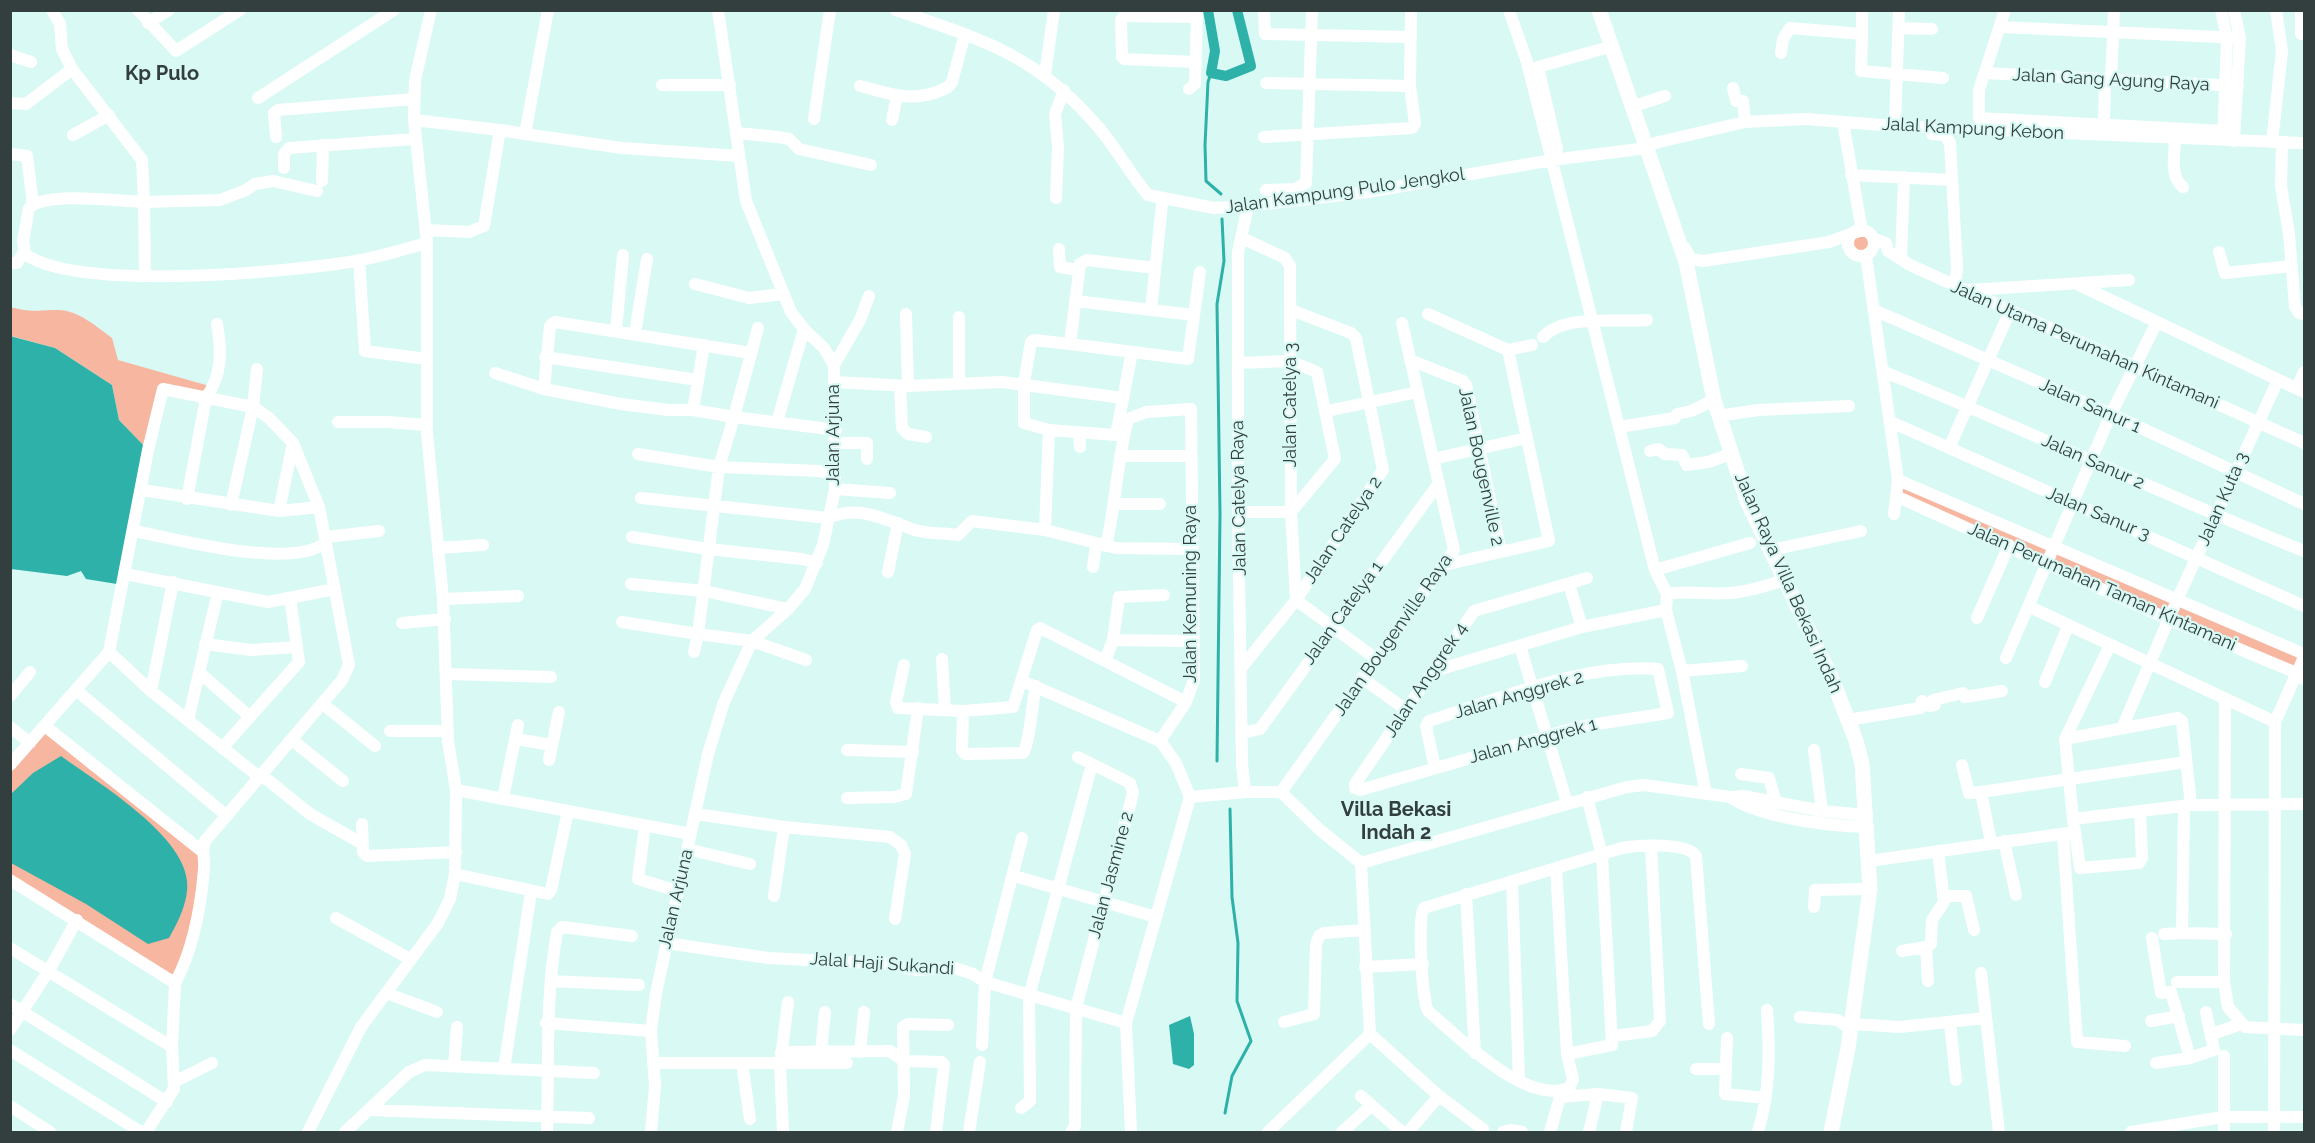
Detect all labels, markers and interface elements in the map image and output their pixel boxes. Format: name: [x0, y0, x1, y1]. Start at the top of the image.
district label: Kp Pulo: [125, 62, 199, 86]
street label: Jalan Gang Agung Raya: [2012, 64, 2210, 96]
street label: Jalal Kampung Kebon: [1881, 113, 2065, 145]
street label: Jalan Kampung Pulo Jengkol: [1224, 164, 1466, 218]
street label: Jalan Utama Perumahan Kintamani: [1948, 276, 2222, 414]
street label: Jalan Catelya 3: [1280, 343, 1302, 467]
street label: Jalan Sanur 1: [2036, 374, 2144, 438]
street label: Jalan Arjuna: [823, 384, 845, 486]
street label: Jalan Bougenville 2: [1454, 386, 1508, 548]
street label: Jalan Catelya Raya: [1227, 420, 1251, 576]
street label: Jalan Sanur 2: [2038, 430, 2148, 494]
street label: Jalan Kuta 3: [2193, 449, 2253, 549]
street label: Jalan Raya Villa Bekasi Indah: [1730, 469, 1846, 697]
street label: Jalan Catelya 2: [1299, 472, 1387, 588]
street label: Jalan Sanur 3: [2043, 482, 2153, 546]
street label: Jalan Kemuning Raya: [1180, 505, 1202, 683]
street label: Jalan Perumahan Taman Kintamani: [1965, 518, 2239, 656]
street label: Jalan Bougenville Raya: [1329, 550, 1457, 720]
street label: Jalan Catelya 1: [1298, 557, 1388, 669]
street label: Jalan Anggrek 4: [1380, 619, 1472, 741]
street label: Jalan Anggrek 2: [1452, 666, 1586, 724]
street label: Jalan Anggrek 1: [1467, 714, 1599, 768]
district label: Villa Bekasi Indah 2: [1341, 798, 1451, 845]
street label: Jalan Jasmine 2: [1084, 809, 1138, 941]
street label: Jalan Arjuna: [654, 847, 698, 951]
street label: Jalal Haji Sukandi: [809, 948, 955, 980]

